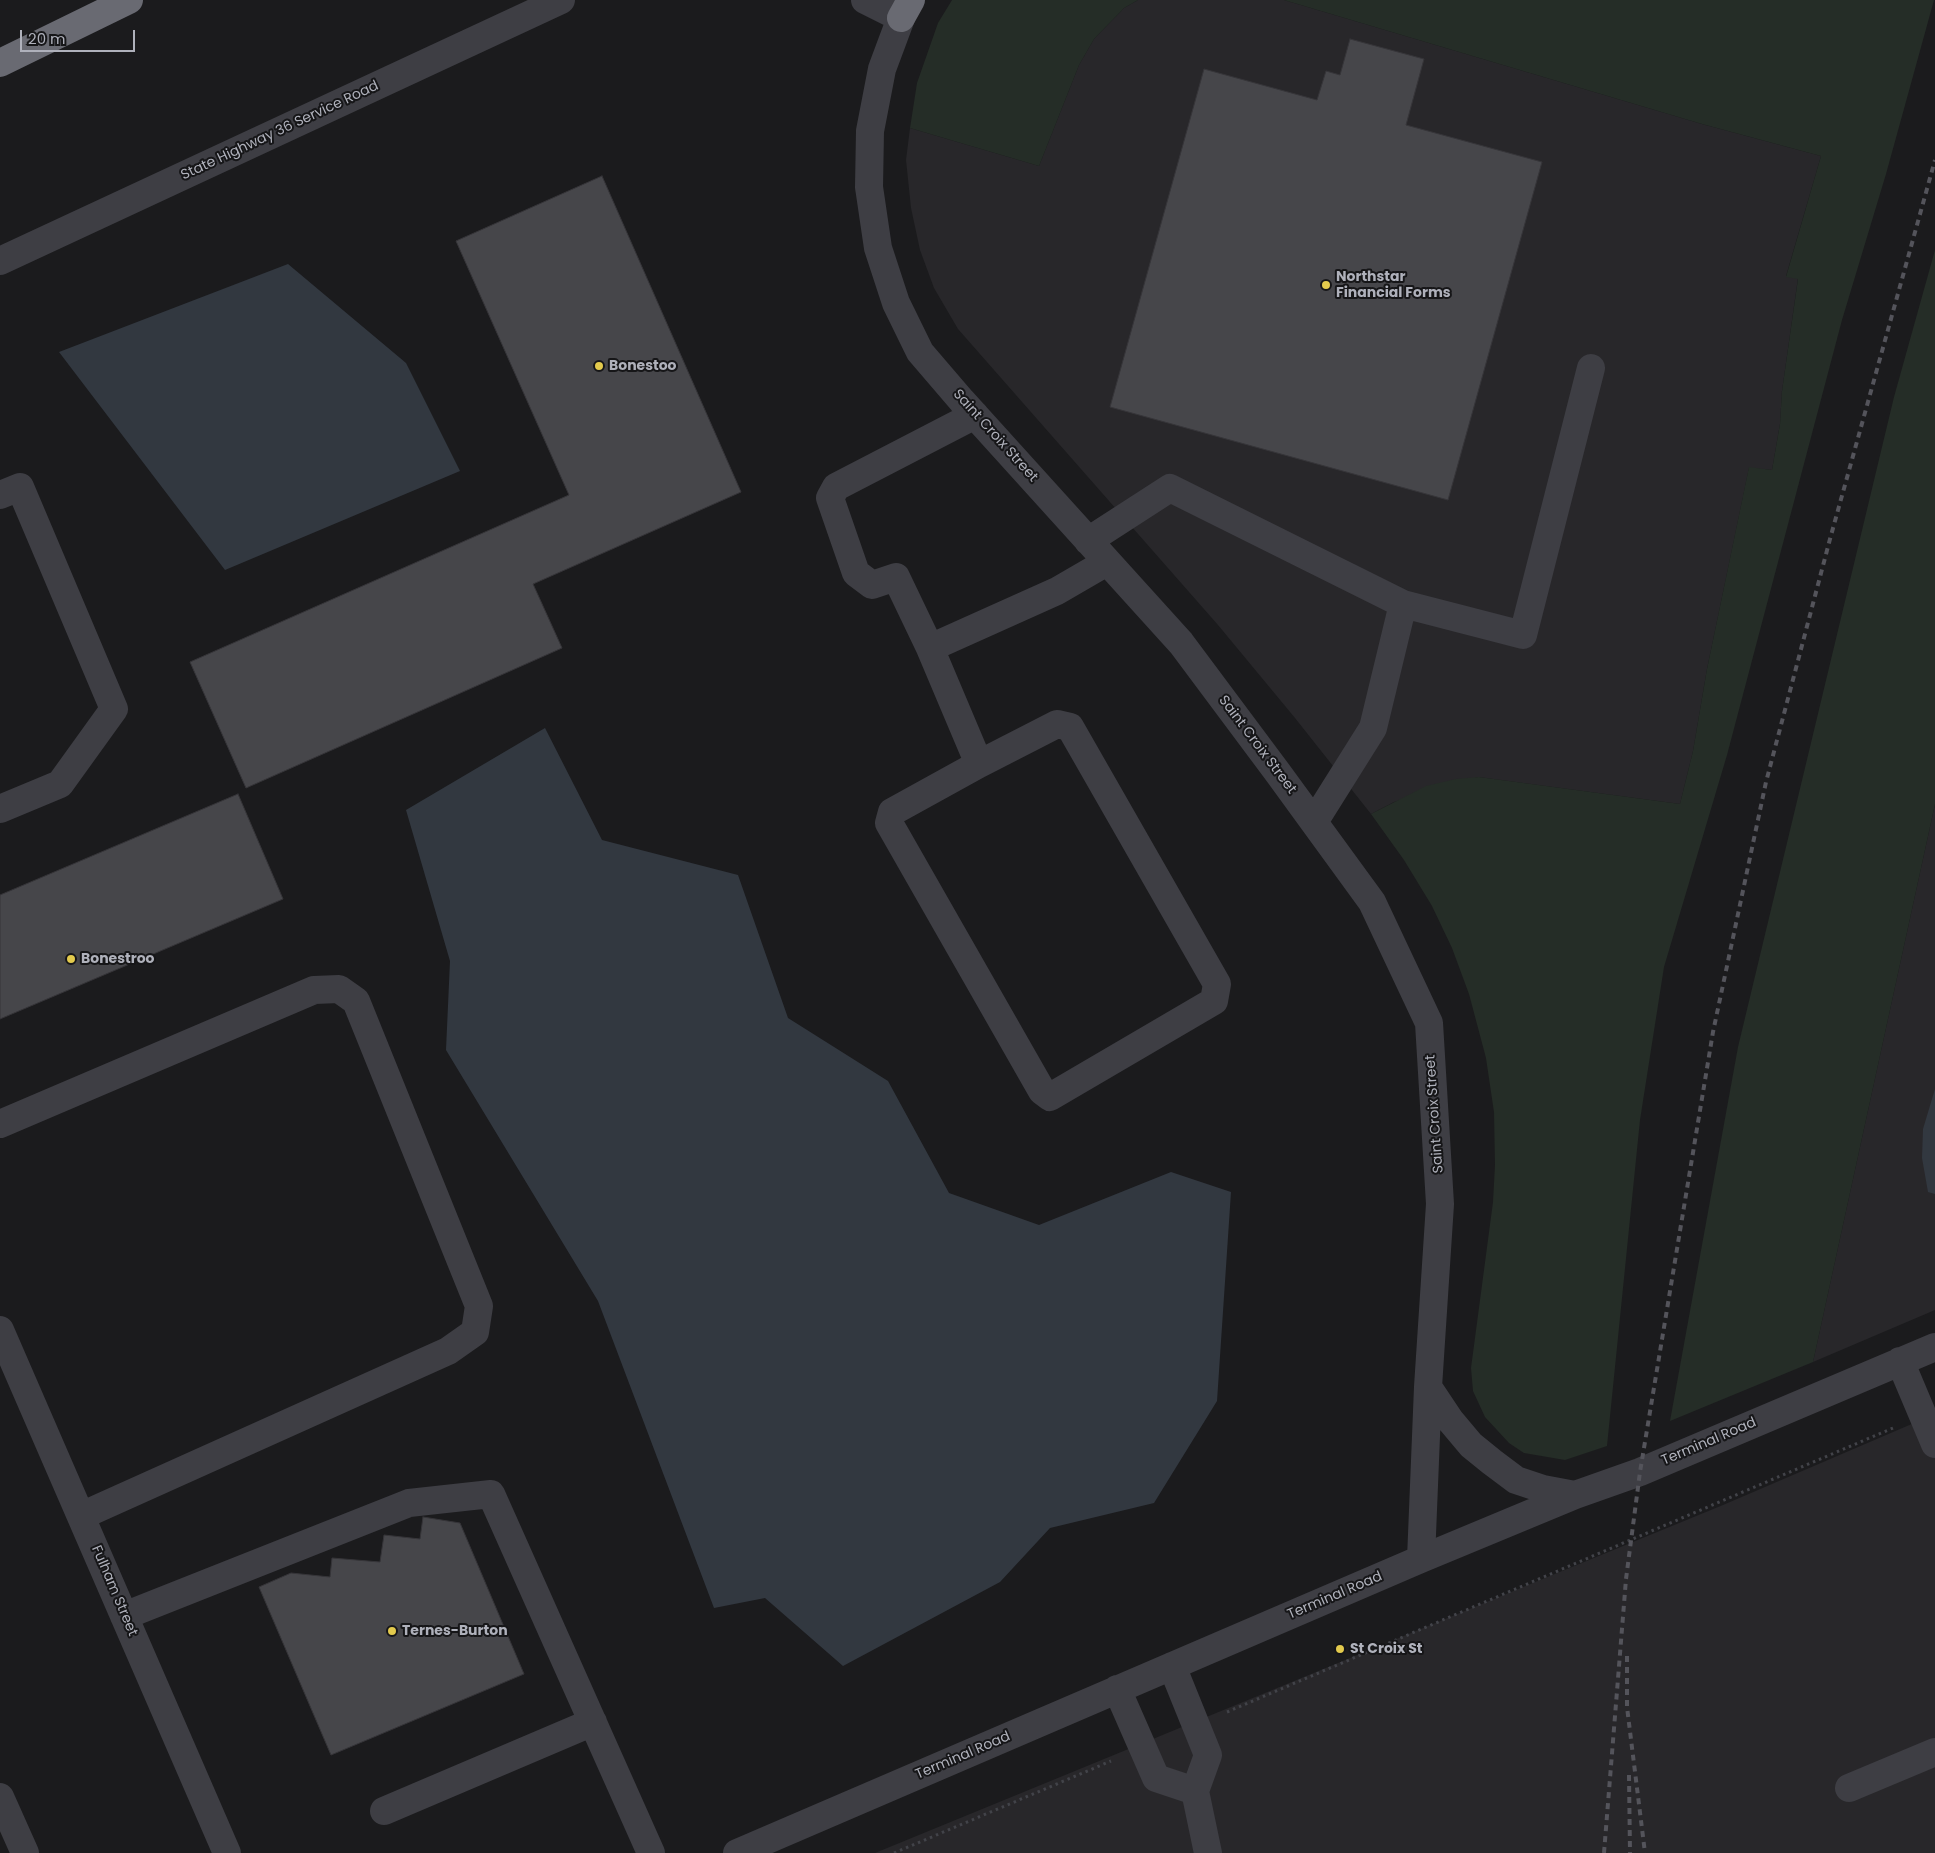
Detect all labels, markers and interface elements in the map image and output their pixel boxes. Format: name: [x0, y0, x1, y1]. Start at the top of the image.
scale bar: [22, 20, 138, 52]
text: 20 m: [28, 28, 66, 49]
street label: State Highway 36 Service Road: [179, 78, 381, 184]
place label: Northstar Financial Forms: [1336, 269, 1451, 302]
marker: Northstar Financial Forms: [1320, 279, 1332, 291]
place label: Bonestoo: [609, 358, 677, 374]
marker: Bonestoo: [593, 360, 605, 372]
street label: Saint Croix Street: [949, 386, 1041, 486]
street label: Saint Croix Street: [1215, 693, 1299, 797]
place label: Bonestroo: [81, 951, 155, 967]
marker: Bonestroo: [65, 953, 77, 965]
street label: Saint Croix Street: [1422, 1054, 1448, 1174]
street label: Terminal Road: [1659, 1414, 1759, 1470]
street label: Fulham Street: [87, 1543, 141, 1639]
street label: Terminal Road: [1285, 1568, 1385, 1624]
place label: Ternes-Burton: [402, 1623, 508, 1639]
marker: Ternes-Burton: [386, 1625, 398, 1637]
place label: St Croix St: [1350, 1641, 1422, 1657]
marker: St Croix St: [1334, 1643, 1346, 1655]
street label: Terminal Road: [913, 1728, 1013, 1784]

